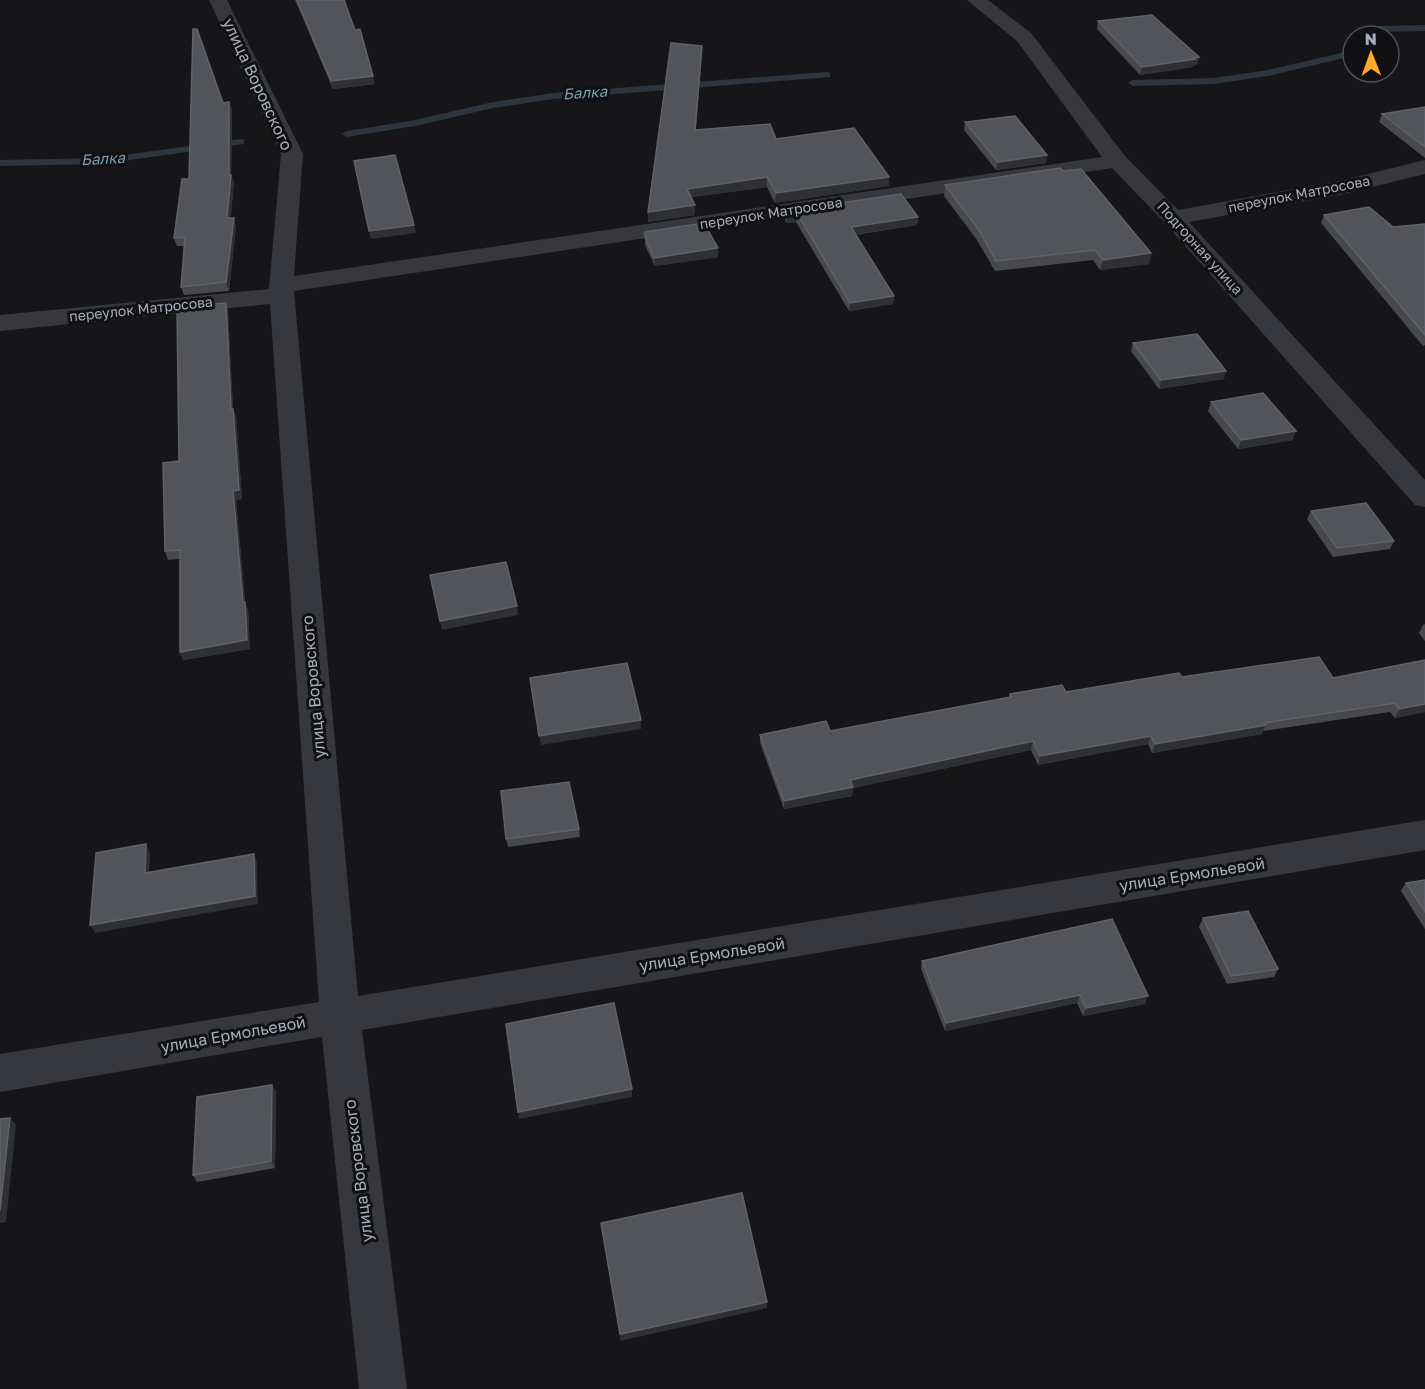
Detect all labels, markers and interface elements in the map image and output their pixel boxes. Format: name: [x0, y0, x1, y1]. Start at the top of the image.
street label: улица Воровского: [219, 15, 297, 153]
north arrow: [1341, 24, 1401, 84]
text: N: [1364, 29, 1377, 49]
water label: Балка: [562, 81, 608, 103]
water label: Балка: [80, 148, 126, 168]
street label: переулок Матросова: [1227, 171, 1371, 216]
street label: переулок Матросова: [698, 193, 843, 232]
street label: Подгорная улица: [1154, 198, 1247, 298]
street label: переулок Матросова: [68, 293, 214, 324]
street label: улица Воровского: [297, 615, 329, 759]
street label: улица Ермольевой: [1118, 853, 1266, 895]
street label: улица Ермольевой: [638, 933, 786, 975]
street label: улица Ермольевой: [159, 1011, 307, 1057]
street label: улица Воровского: [339, 1098, 377, 1244]

